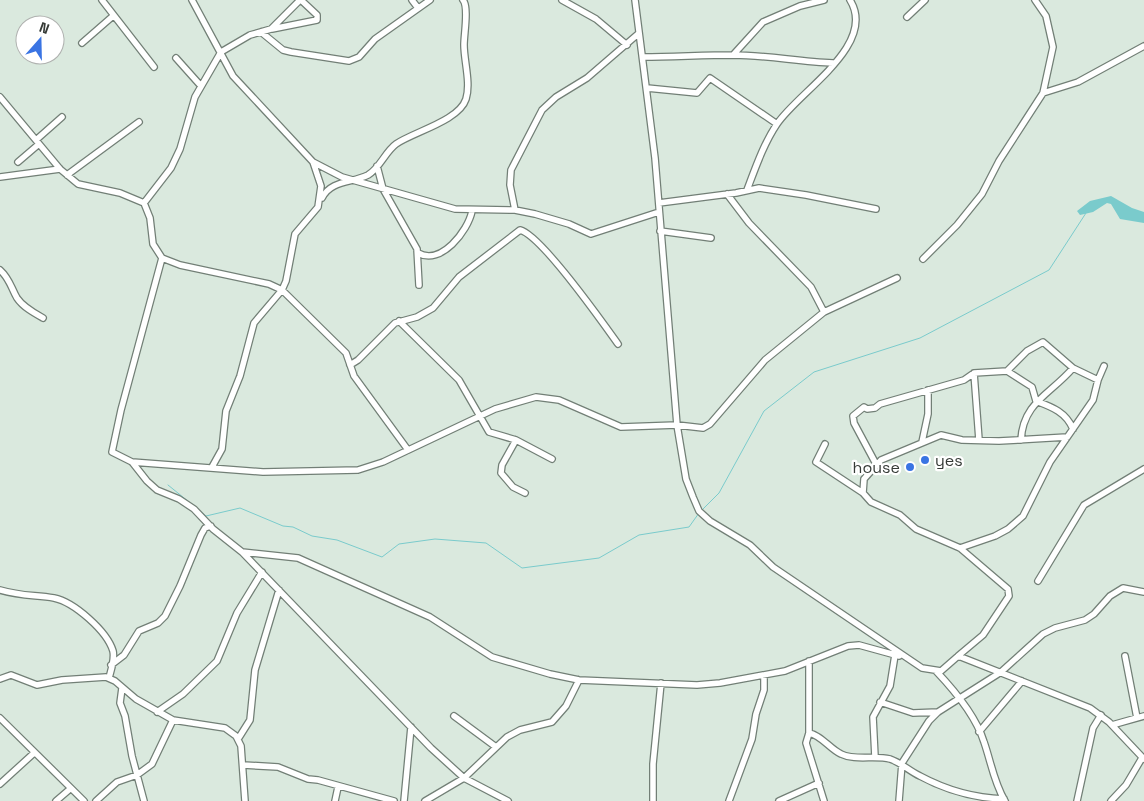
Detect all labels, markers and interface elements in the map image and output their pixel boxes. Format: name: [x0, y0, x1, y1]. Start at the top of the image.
north arrow: [15, 15, 65, 65]
text: N: [37, 18, 52, 38]
place label: yes: [935, 450, 963, 471]
marker: yes: [919, 454, 931, 466]
place label: house: [853, 457, 900, 478]
marker: house: [904, 461, 916, 473]

